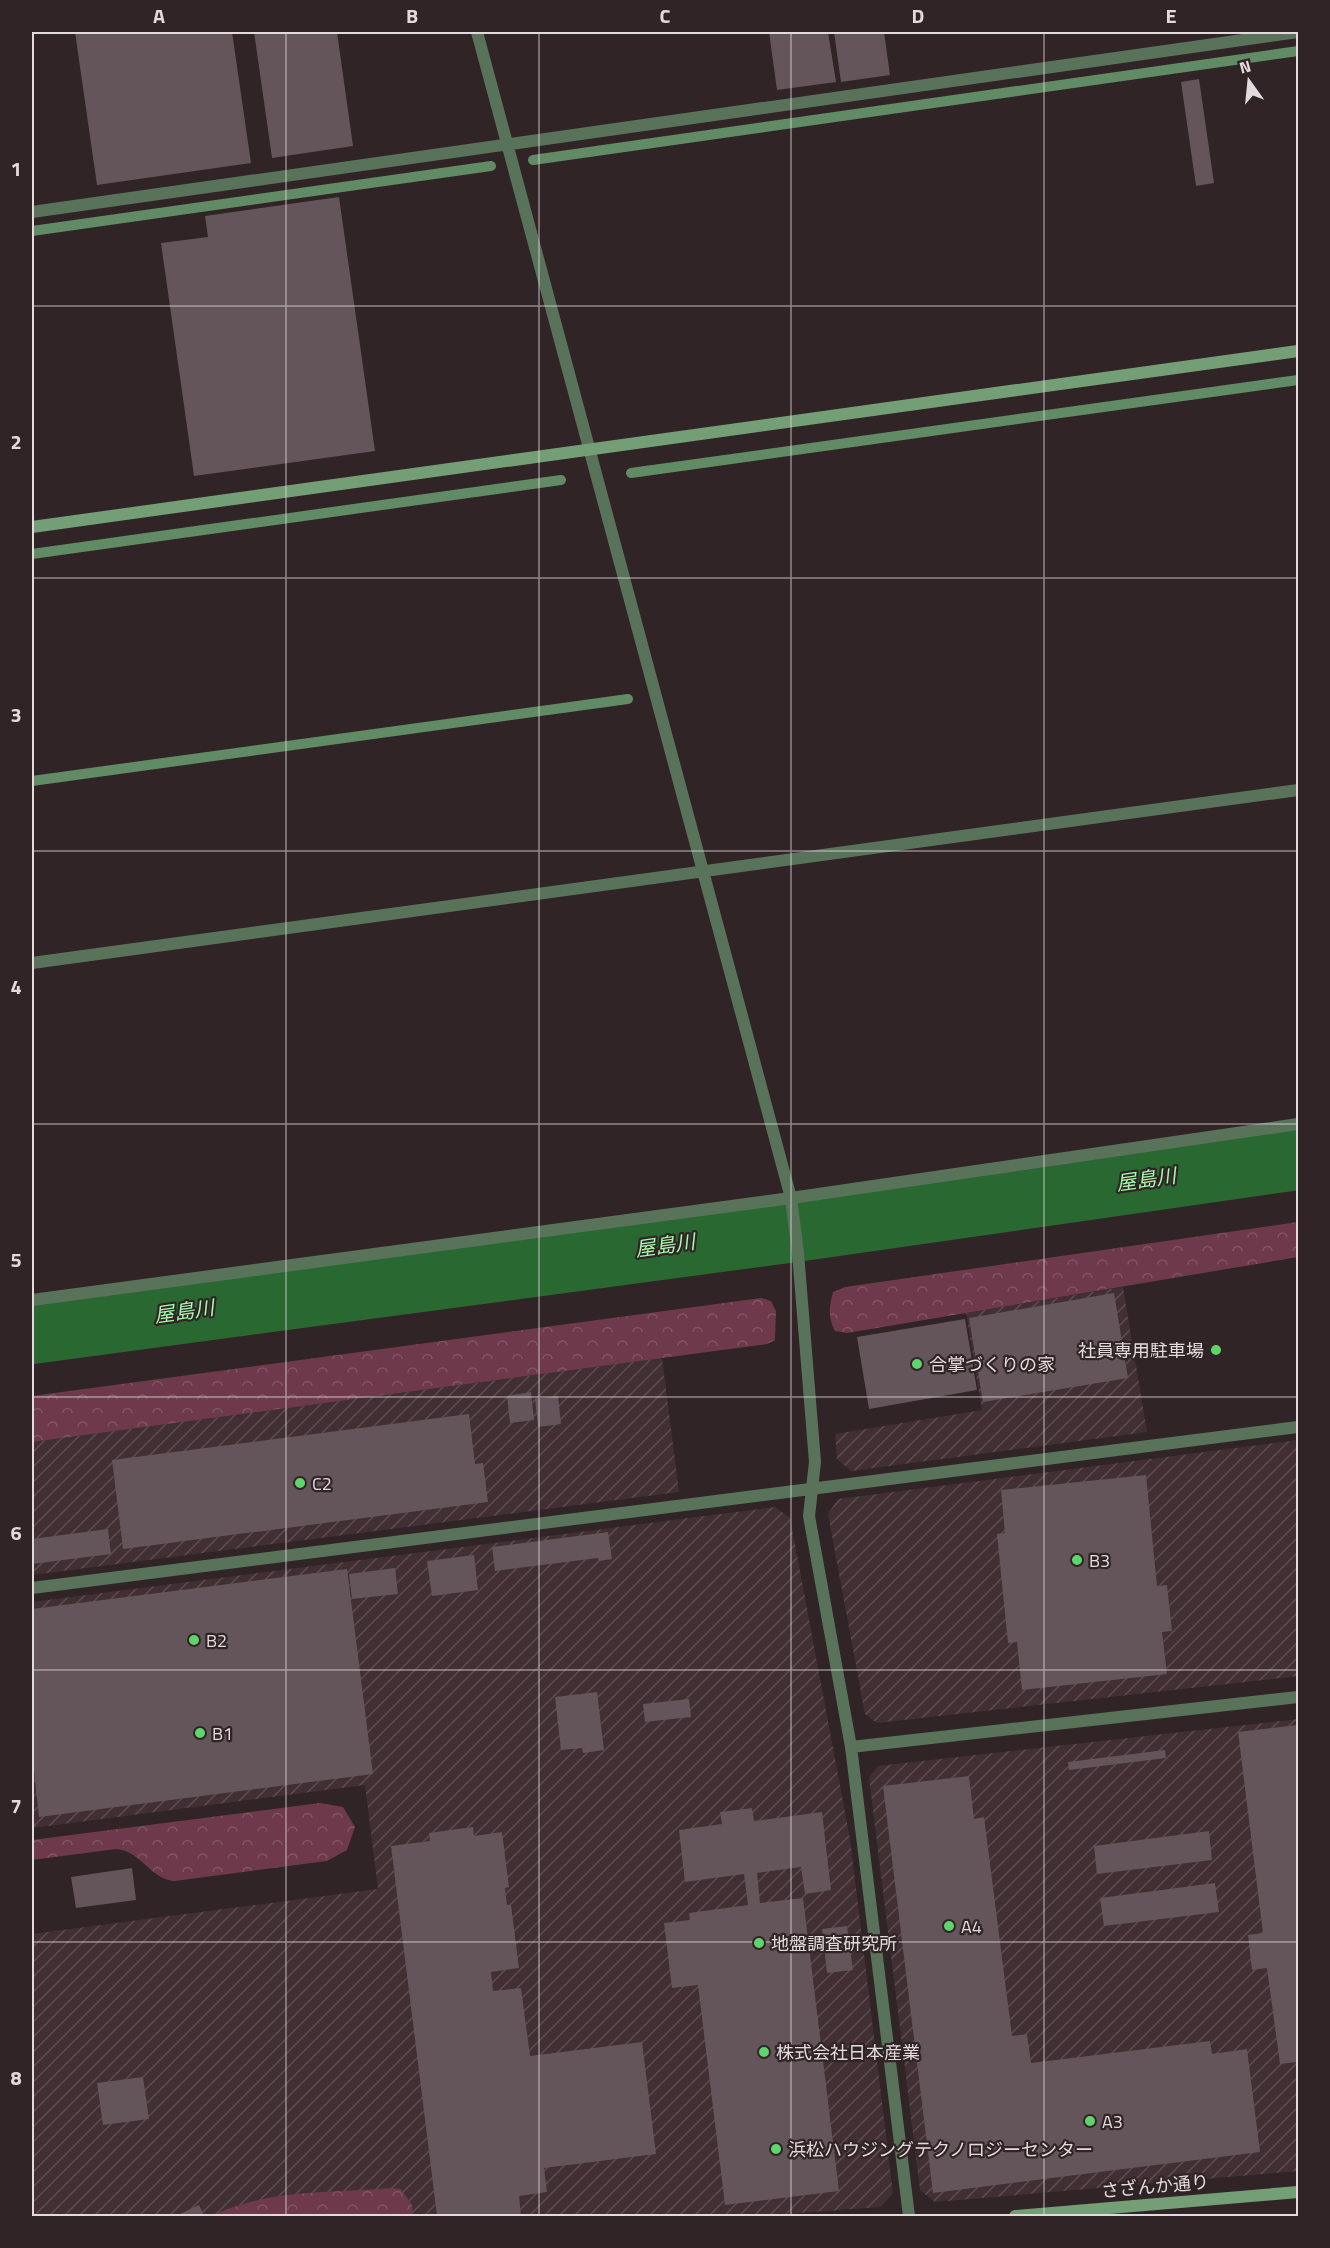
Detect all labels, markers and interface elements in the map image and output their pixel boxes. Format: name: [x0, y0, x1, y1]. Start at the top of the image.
text: A: [153, 0, 165, 31]
text: B: [406, 0, 418, 31]
text: C: [660, 0, 671, 31]
text: D: [912, 0, 924, 31]
text: E: [1165, 0, 1177, 31]
north arrow: [1219, 51, 1279, 111]
text: N: [1237, 53, 1254, 80]
text: 1: [10, 153, 22, 184]
text: 2: [10, 426, 22, 457]
text: 3: [10, 699, 22, 730]
text: 4: [10, 971, 22, 1002]
water label: 屋島川: [1114, 1159, 1180, 1199]
water label: 屋島川: [633, 1225, 699, 1265]
text: 5: [10, 1244, 22, 1275]
water label: 屋島川: [152, 1291, 218, 1331]
place label: 社員専用駐車場: [1078, 1337, 1204, 1364]
marker: 社員専用駐車場: [1209, 1343, 1223, 1357]
place label: 合掌づくりの家: [929, 1351, 1055, 1378]
marker: 合掌づくりの家: [910, 1357, 924, 1371]
place label: C2: [312, 1470, 332, 1497]
marker: C2: [293, 1476, 307, 1490]
text: 6: [10, 1517, 22, 1548]
place label: B3: [1089, 1547, 1110, 1574]
marker: B3: [1070, 1553, 1084, 1567]
place label: B2: [206, 1627, 227, 1654]
marker: B2: [187, 1633, 201, 1647]
place label: B1: [212, 1720, 233, 1747]
marker: B1: [193, 1726, 207, 1740]
text: 7: [10, 1790, 22, 1821]
place label: A4: [961, 1913, 982, 1940]
marker: A4: [942, 1919, 956, 1933]
place label: 地盤調査研究所: [771, 1930, 897, 1957]
marker: 地盤調査研究所: [752, 1936, 766, 1950]
place label: 株式会社日本産業: [776, 2039, 920, 2066]
marker: 株式会社日本産業: [757, 2045, 771, 2059]
text: 8: [10, 2062, 22, 2093]
place label: A3: [1102, 2108, 1123, 2135]
marker: A3: [1083, 2114, 1097, 2128]
place label: 浜松ハウジングテクノロジーセンター: [788, 2136, 1093, 2163]
marker: 浜松ハウジングテクノロジーセンター: [769, 2142, 783, 2156]
street label: さざんか通り: [1100, 2168, 1210, 2204]

